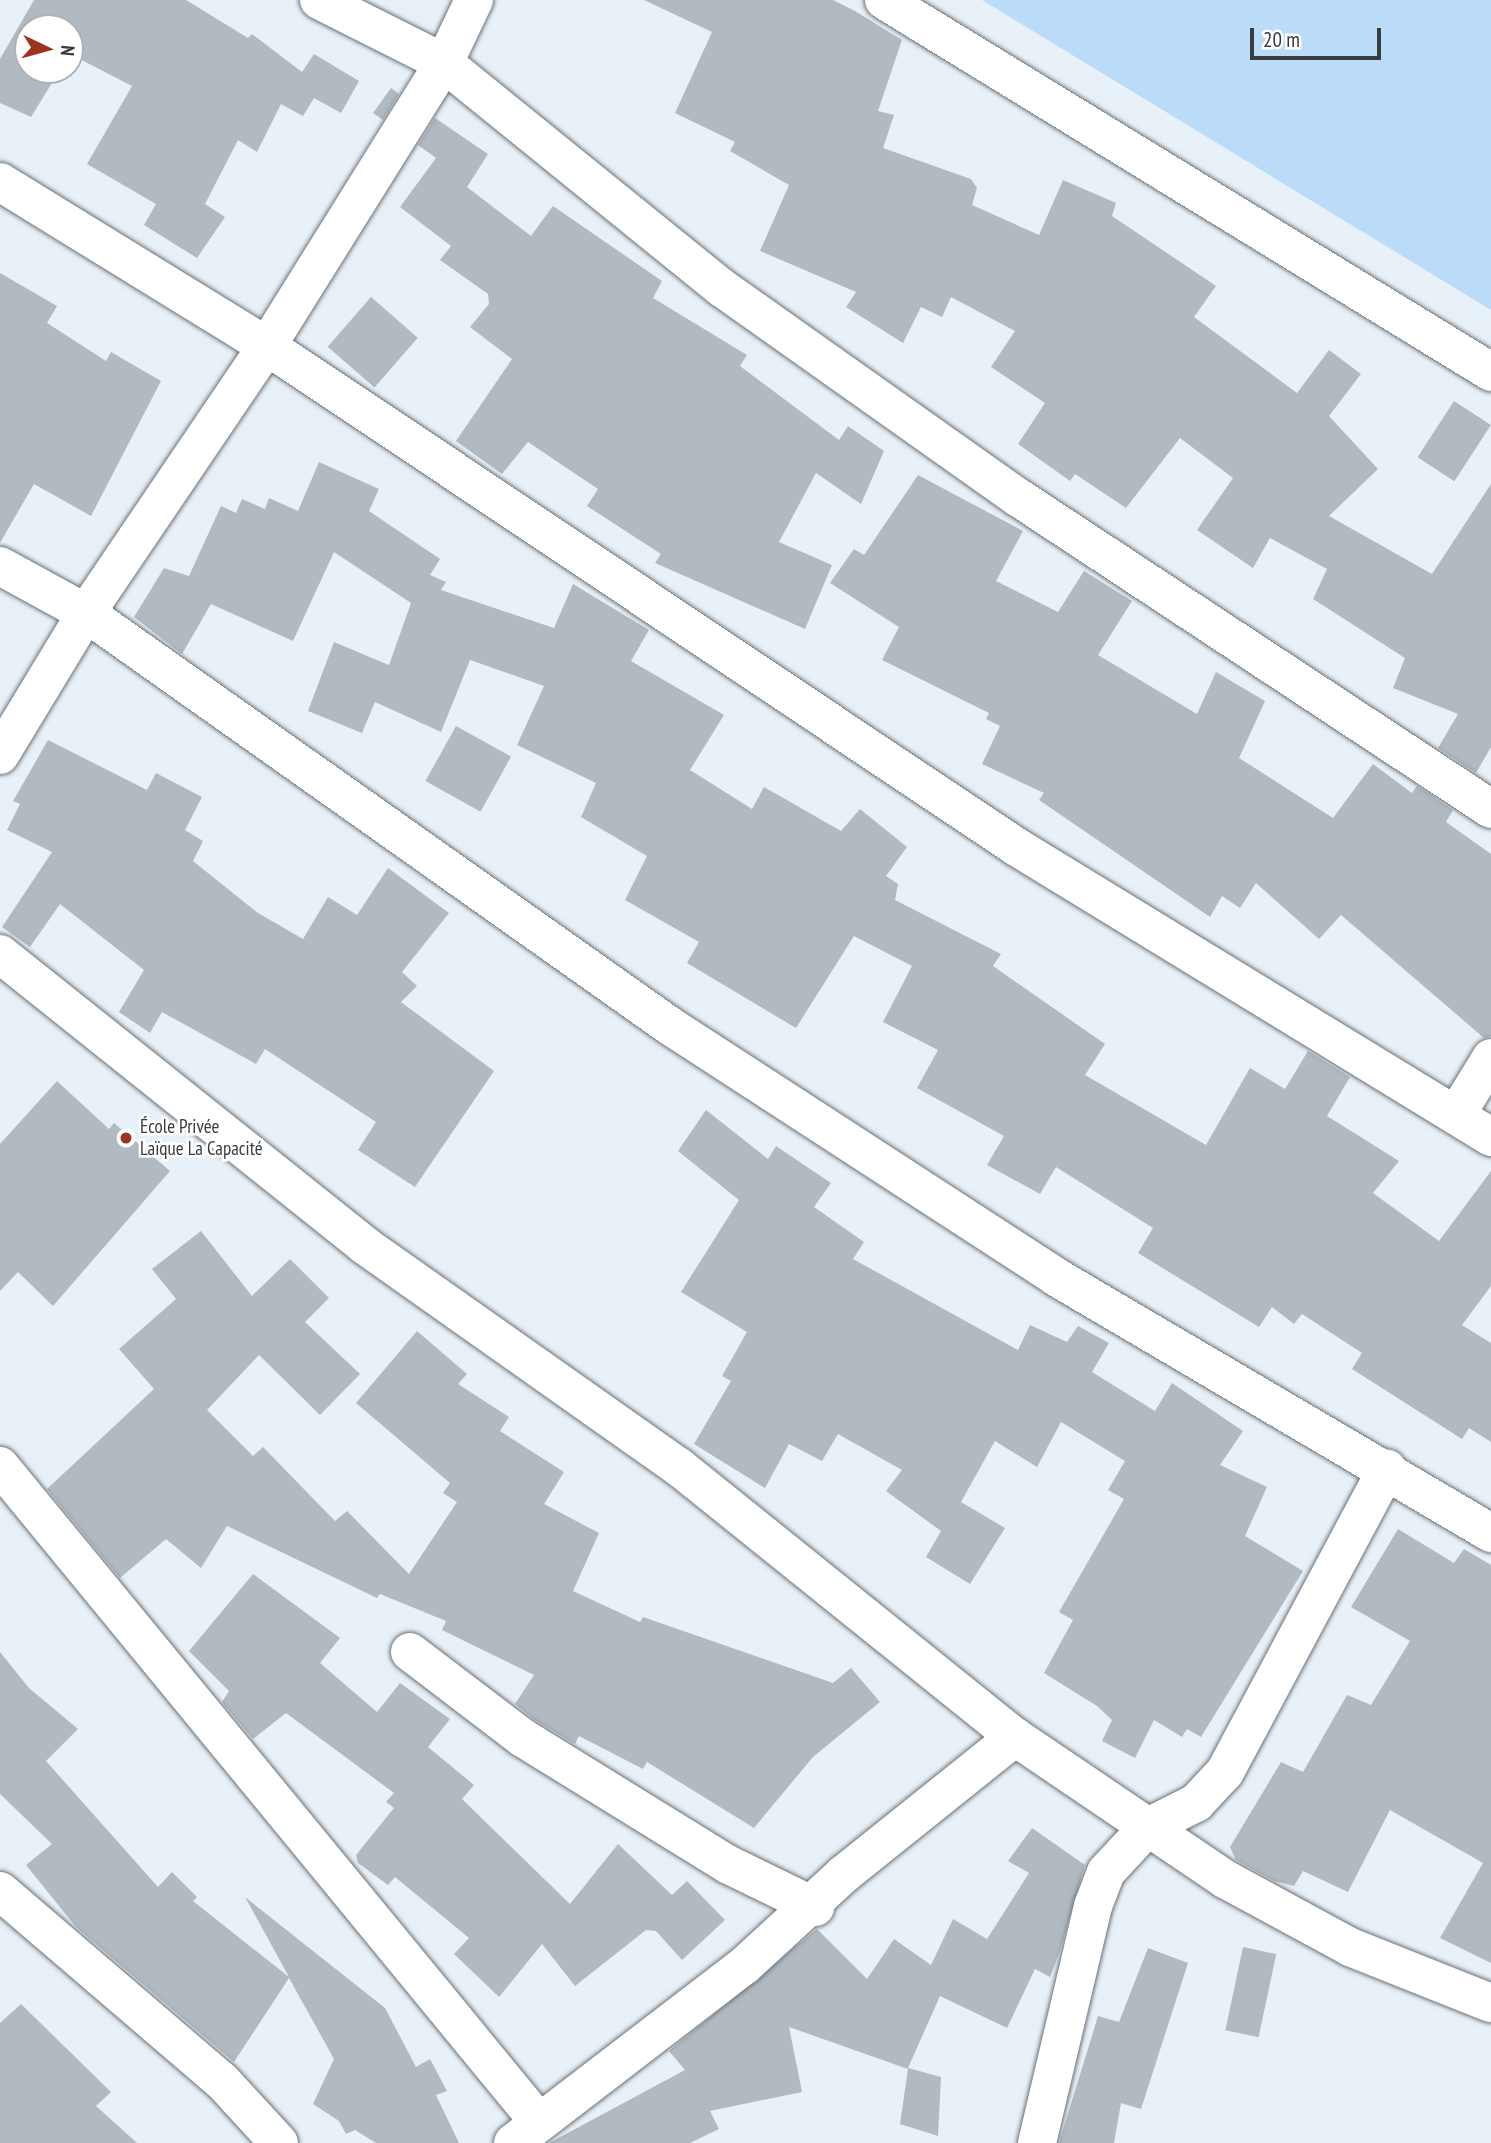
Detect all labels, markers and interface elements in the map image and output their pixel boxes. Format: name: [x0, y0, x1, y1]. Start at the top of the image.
north arrow: [14, 14, 84, 84]
scale bar: [1253, 14, 1384, 58]
text: 20 m: [1263, 26, 1300, 53]
text: N: [56, 44, 80, 57]
place label: École Privée Laïque La Capacité: [140, 1116, 263, 1160]
marker: École Privée Laïque La Capacité: [118, 1130, 134, 1146]

